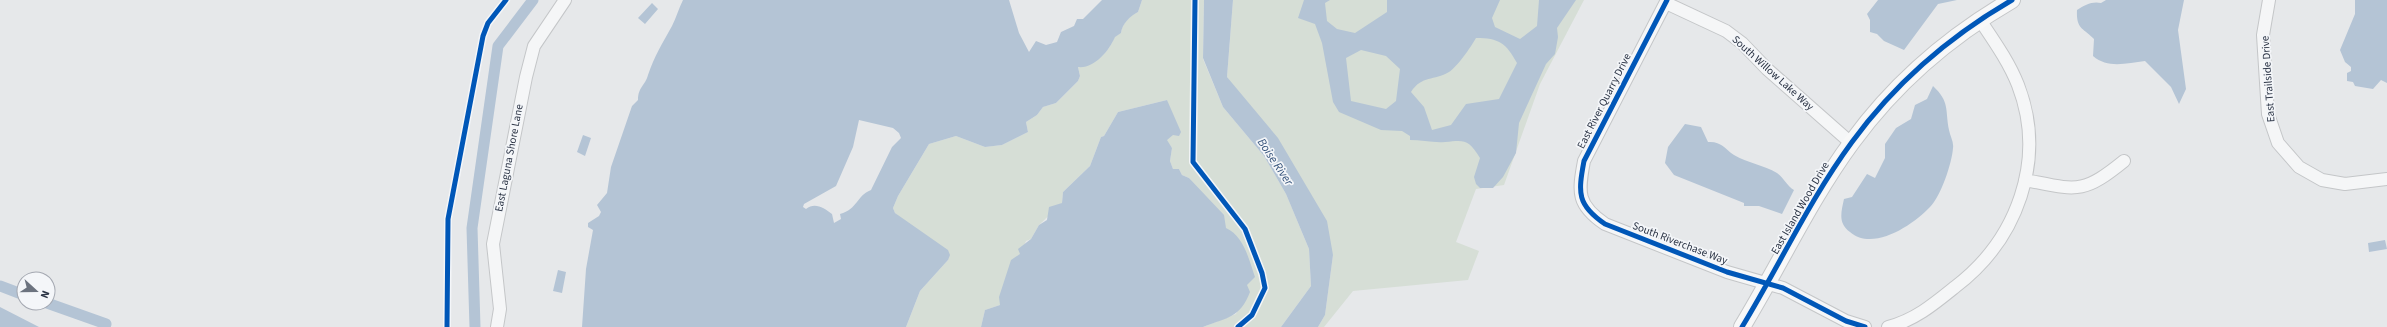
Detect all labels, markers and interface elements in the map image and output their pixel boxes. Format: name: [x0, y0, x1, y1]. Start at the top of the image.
street label: South Willow Lake Way: [1729, 32, 1817, 114]
street label: East Trailside Drive: [2257, 35, 2279, 123]
street label: East River Quarry Drive: [1573, 50, 1635, 151]
street label: East Laguna Shore Lane: [491, 102, 527, 213]
water label: Boise River: [1253, 135, 1298, 190]
street label: East Island Wood Drive: [1767, 159, 1833, 257]
street label: South Riverchase Way: [1630, 218, 1730, 268]
north arrow: [16, 271, 56, 311]
text: N: [37, 288, 53, 301]

